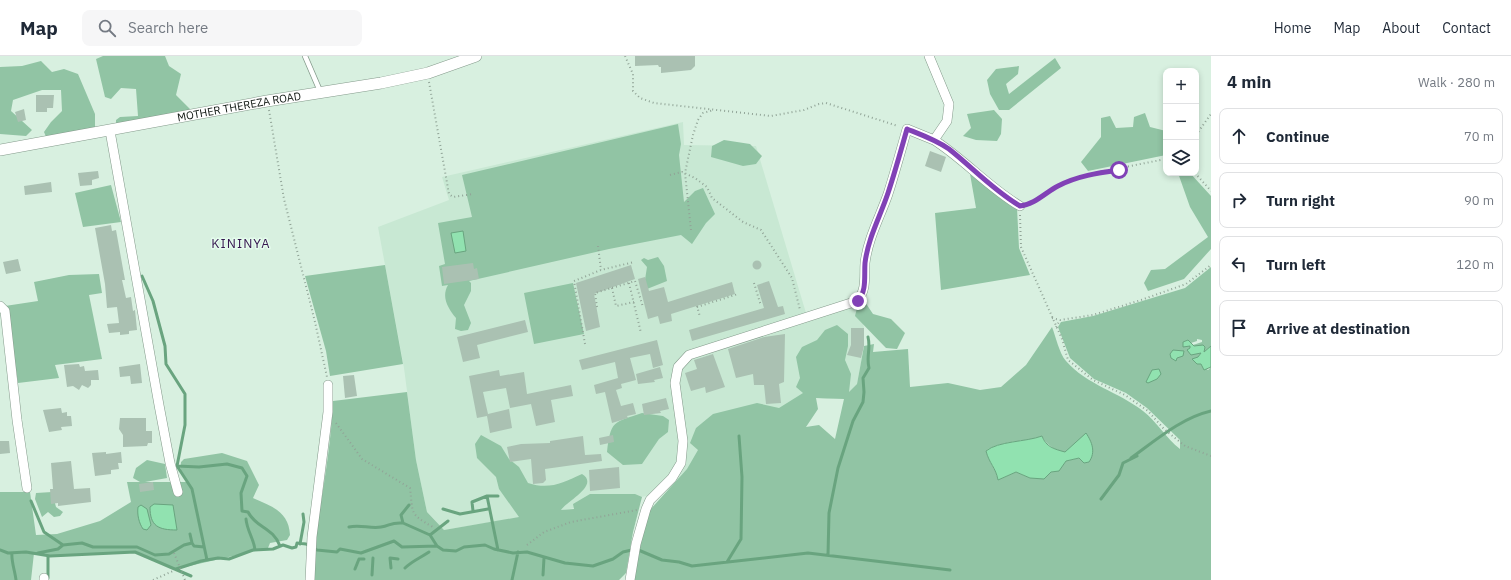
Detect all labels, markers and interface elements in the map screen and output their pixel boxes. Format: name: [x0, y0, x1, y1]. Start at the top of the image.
search box: [82, 10, 362, 46]
text: Map: [20, 16, 58, 40]
icon: search: [96, 17, 118, 39]
text: Search here: [128, 18, 208, 37]
text: Home: [1274, 19, 1311, 37]
text: Map: [1333, 19, 1360, 37]
text: About: [1382, 19, 1420, 37]
text: Contact: [1442, 19, 1491, 37]
map controls: [1163, 68, 1199, 176]
button: +: [1163, 68, 1199, 104]
text: 4 min: [1227, 71, 1271, 93]
text: Walk · 280 m: [1418, 74, 1495, 91]
street label: MOTHER THEREZA ROAD: [176, 89, 302, 124]
button: −: [1163, 104, 1199, 140]
icon: ahead: [1228, 125, 1250, 147]
text: Continue: [1266, 127, 1330, 146]
text: 70 m: [1464, 128, 1494, 145]
button: layers: [1163, 140, 1199, 176]
route start: [1110, 161, 1128, 179]
icon: right: [1228, 189, 1250, 211]
text: Turn right: [1266, 191, 1335, 210]
text: 90 m: [1464, 192, 1494, 209]
district label: KININYA: [211, 235, 271, 252]
icon: left: [1228, 253, 1250, 275]
text: Turn left: [1266, 255, 1326, 274]
text: 120 m: [1456, 256, 1494, 273]
route end: [849, 292, 867, 310]
icon: arrive: [1228, 317, 1250, 339]
text: Arrive at destination: [1266, 319, 1410, 338]

